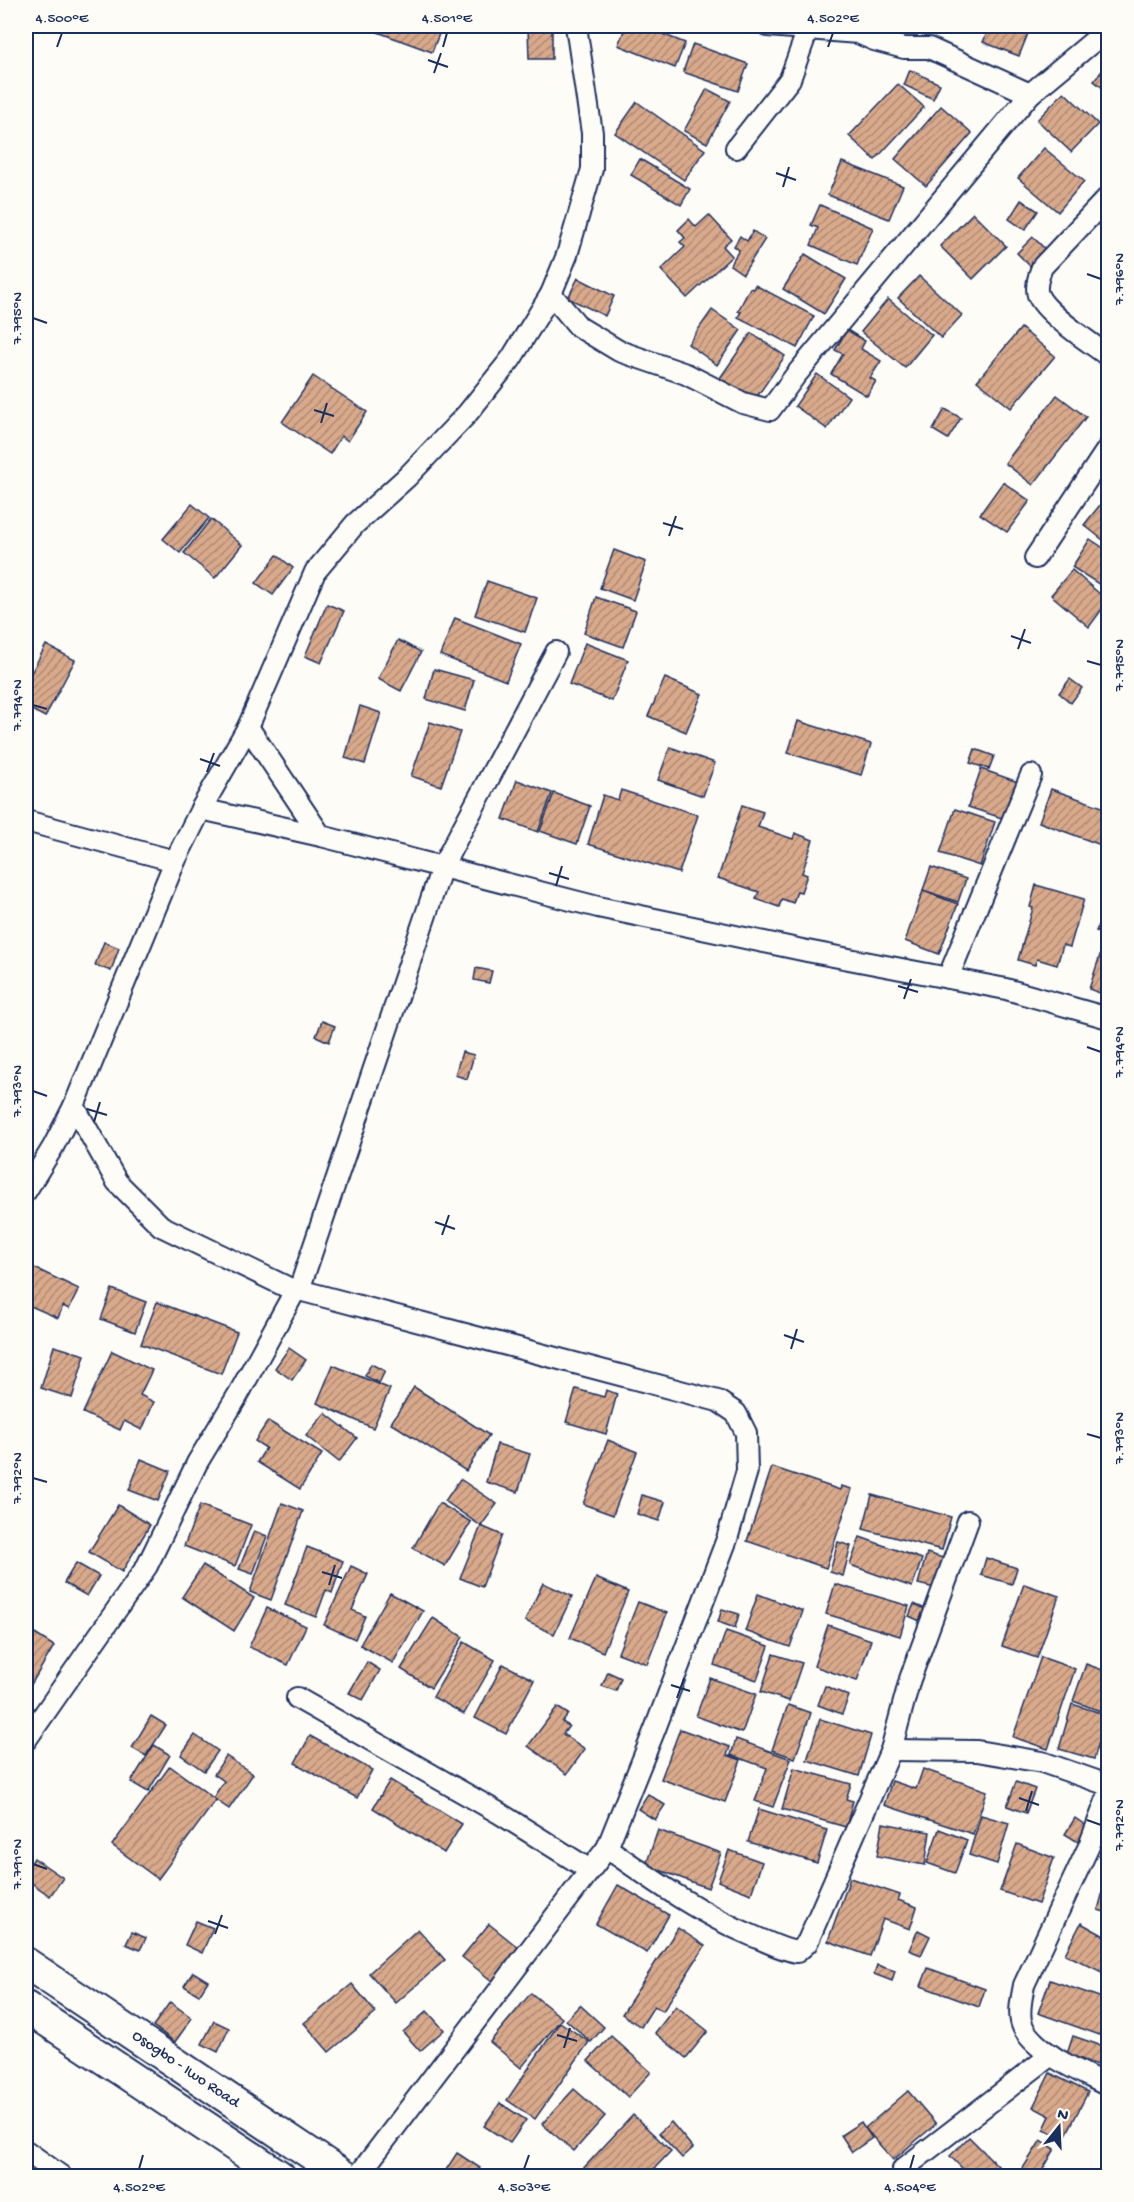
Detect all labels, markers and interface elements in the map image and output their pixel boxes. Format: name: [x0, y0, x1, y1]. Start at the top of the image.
text: 4.500°E: [36, 10, 89, 28]
text: 4.501°E: [422, 10, 473, 28]
text: 4.502°E: [807, 10, 859, 28]
text: 7.796°N: [1111, 253, 1129, 306]
text: 7.795°N: [9, 292, 27, 345]
text: 7.795°N: [1111, 639, 1129, 692]
text: 7.794°N: [9, 679, 27, 732]
text: 7.794°N: [1111, 1026, 1129, 1079]
text: 7.793°N: [9, 1065, 27, 1118]
text: 7.793°N: [1111, 1412, 1129, 1465]
text: 7.792°N: [9, 1452, 27, 1505]
text: 7.792°N: [1111, 1799, 1129, 1852]
text: 7.791°N: [9, 1839, 27, 1890]
street label: Osogbo - Iwo Road: [128, 2027, 244, 2114]
north arrow: [1029, 2097, 1089, 2157]
text: N: [1055, 2105, 1071, 2127]
text: 4.502°E: [113, 2179, 165, 2197]
text: 4.503°E: [498, 2179, 551, 2197]
text: 4.504°E: [884, 2179, 936, 2197]

